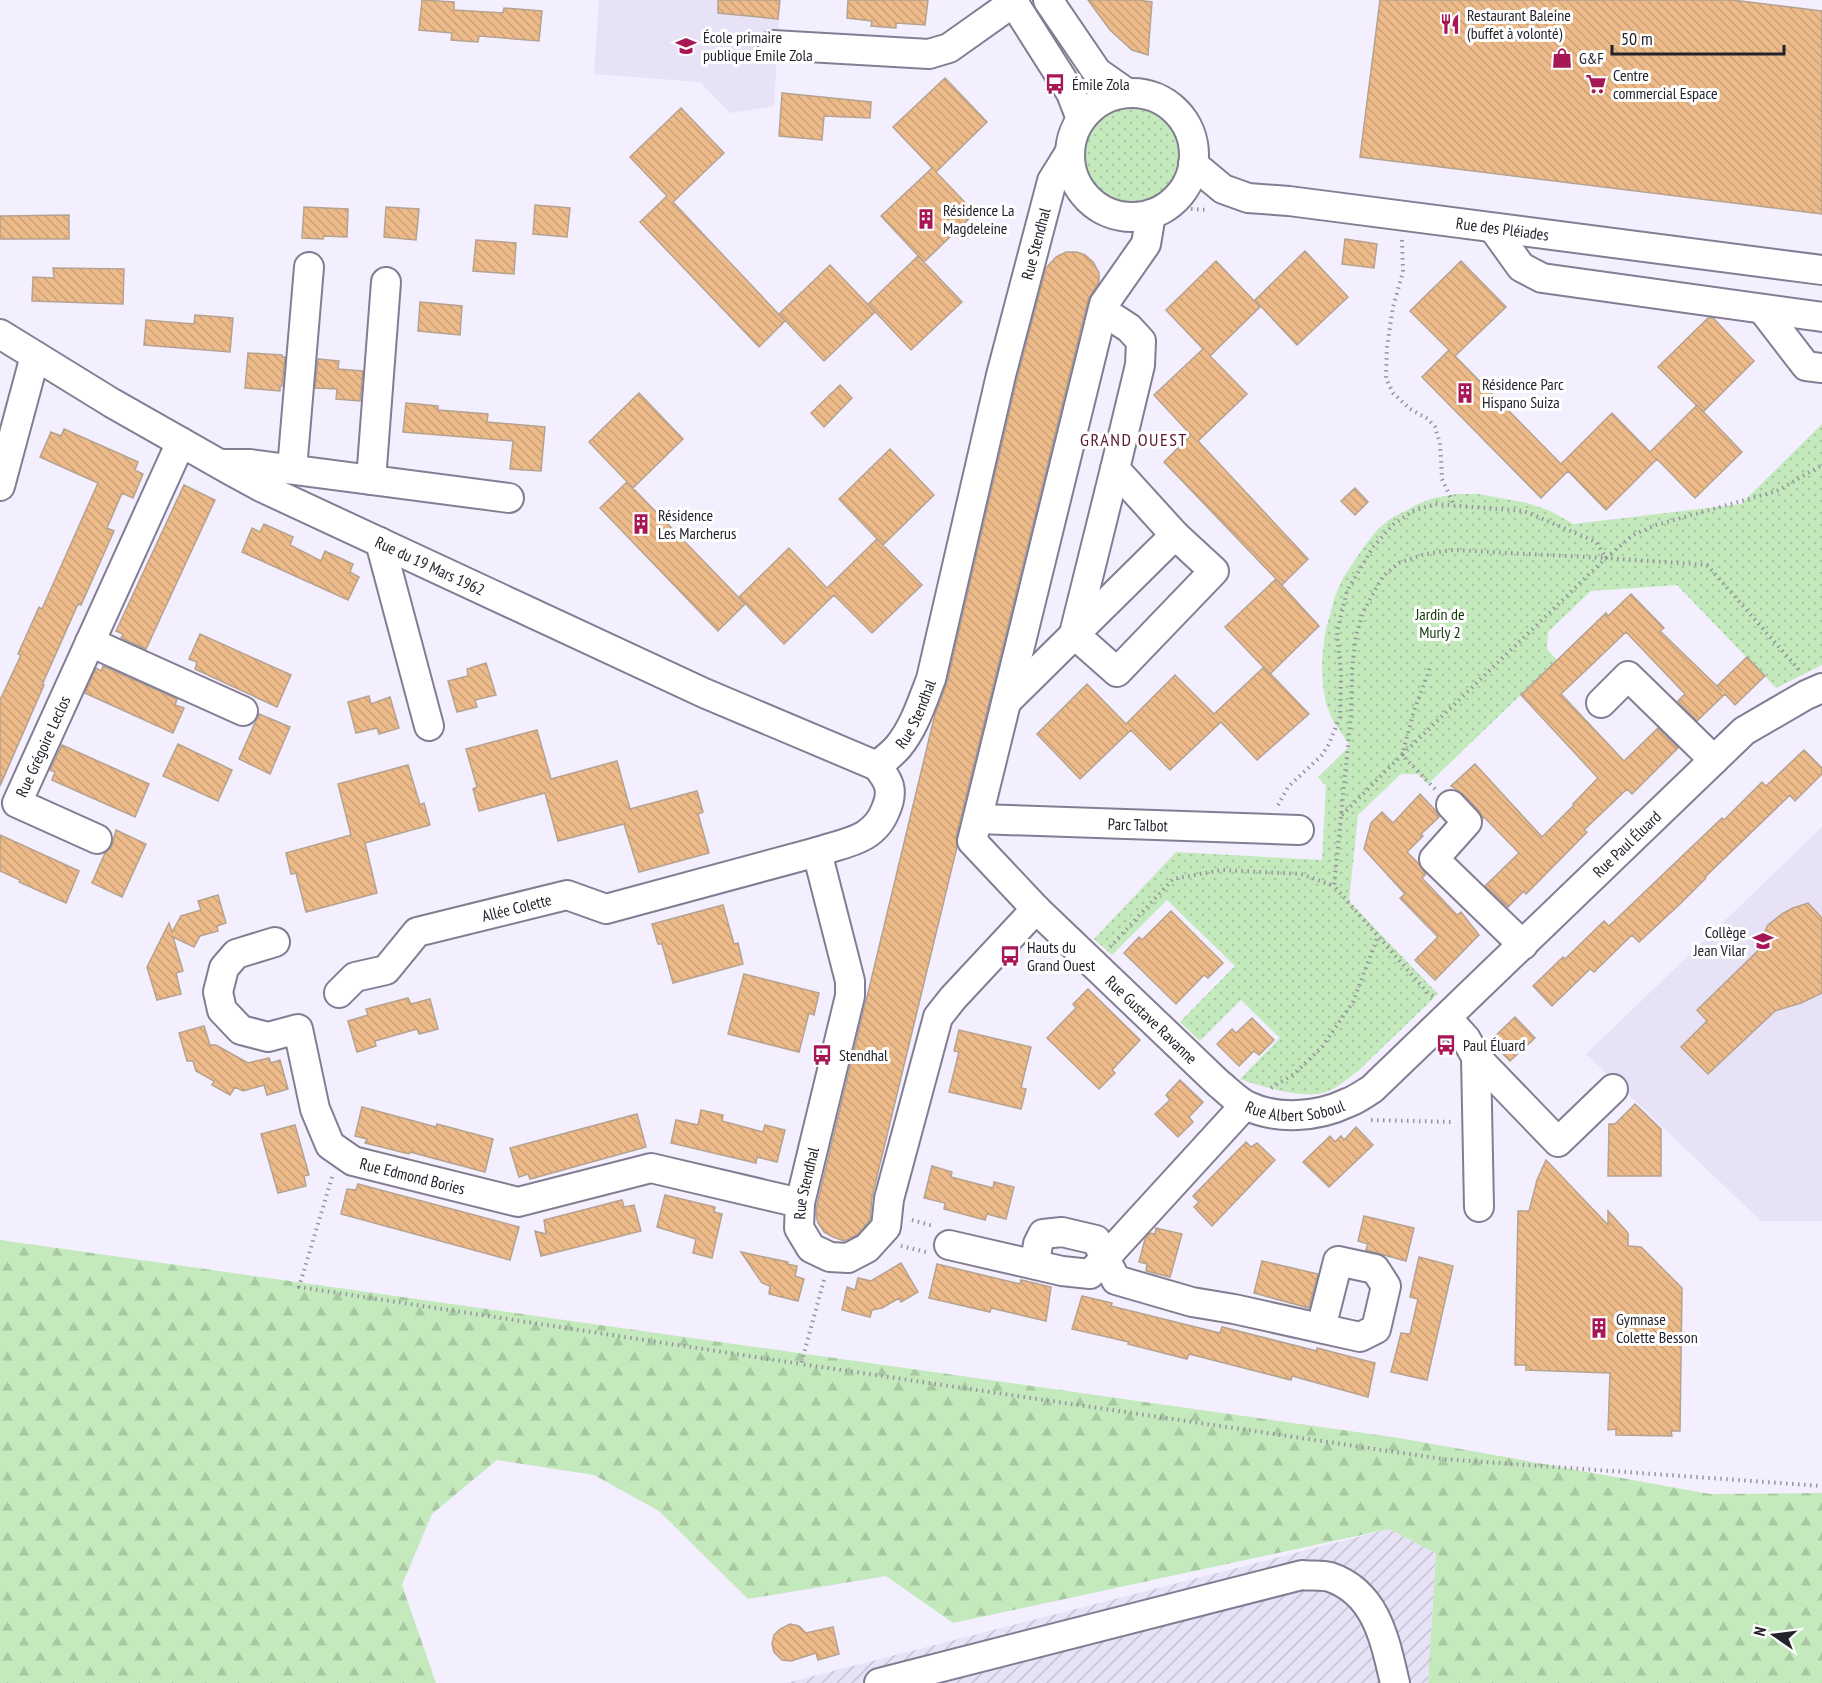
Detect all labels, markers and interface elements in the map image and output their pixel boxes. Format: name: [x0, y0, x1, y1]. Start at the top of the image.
place label: Restaurant Baleine (buffet à volonté): [1467, 5, 1571, 43]
restaurant icon: Restaurant Baleine (buffet à volonté): [1438, 12, 1462, 36]
scale bar: [1612, 18, 1784, 56]
place label: École primaire publique Emile Zola: [703, 27, 813, 65]
text: 50 m: [1621, 27, 1653, 50]
school or university icon: École primaire publique Emile Zola: [674, 34, 698, 58]
shop icon: G&F: [1550, 46, 1574, 70]
place label: G&F: [1579, 48, 1604, 68]
place label: Centre commercial Espace: [1613, 65, 1718, 103]
bus stop icon: Émile Zola: [1043, 72, 1067, 96]
supermarket icon: Centre commercial Espace: [1584, 72, 1608, 96]
place label: Émile Zola: [1072, 74, 1130, 94]
place label: Résidence La Magdeleine: [943, 200, 1014, 238]
street label: Rue Stendhal: [1017, 205, 1055, 282]
building icon: Résidence La Magdeleine: [914, 207, 938, 231]
street label: Rue des Pléiades: [1455, 213, 1550, 245]
place label: Résidence Parc Hispano Suiza: [1482, 374, 1564, 412]
building icon: Résidence Parc Hispano Suiza: [1453, 381, 1477, 405]
district label: GRAND OUEST: [1080, 428, 1188, 451]
place label: Résidence Les Marcherus: [658, 505, 736, 543]
building icon: Résidence Les Marcherus: [629, 512, 653, 536]
street label: Rue du 19 Mars 1962: [372, 532, 488, 600]
park label: Jardin de Murly 2: [1415, 604, 1465, 642]
street label: Rue Stendhal: [891, 676, 940, 752]
street label: Rue Grégoire Leclos: [11, 692, 74, 800]
street label: Rue Paul Éluard: [1588, 806, 1665, 881]
street label: Parc Talbot: [1107, 813, 1169, 836]
street label: Allée Colette: [480, 889, 553, 926]
place label: Collège Jean Vilar: [1693, 922, 1747, 960]
school or university icon: Collège Jean Vilar: [1751, 929, 1775, 953]
place label: Hauts du Grand Ouest: [1027, 937, 1096, 975]
bus stop icon: Hauts du Grand Ouest: [998, 944, 1022, 968]
street label: Rue Gustave Ravanne: [1102, 971, 1202, 1068]
bus stop icon: Paul Éluard: [1434, 1033, 1458, 1057]
place label: Paul Éluard: [1463, 1035, 1526, 1055]
bus stop icon: Stendhal: [810, 1043, 834, 1067]
place label: Stendhal: [839, 1045, 888, 1065]
street label: Rue Albert Soboul: [1242, 1095, 1348, 1125]
street label: Rue Stendhal: [789, 1145, 823, 1220]
street label: Rue Edmond Bories: [358, 1153, 467, 1198]
place label: Gymnase Colette Besson: [1616, 1309, 1698, 1347]
building icon: Gymnase Colette Besson: [1587, 1316, 1611, 1340]
north arrow: [1744, 1605, 1804, 1665]
text: N: [1749, 1625, 1770, 1638]

